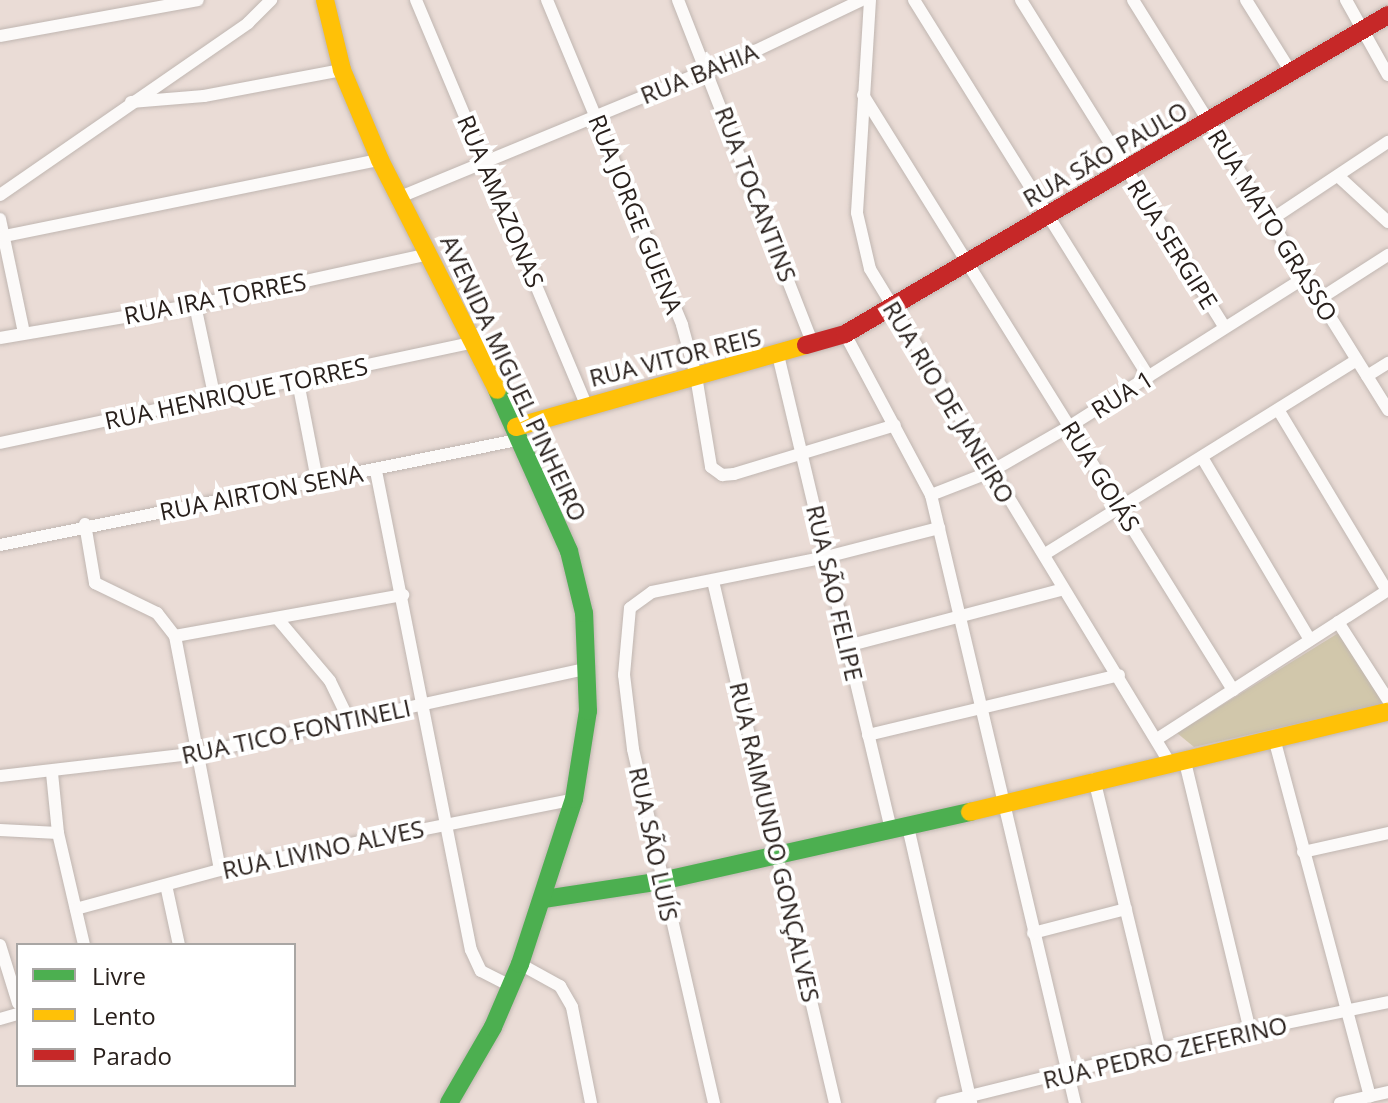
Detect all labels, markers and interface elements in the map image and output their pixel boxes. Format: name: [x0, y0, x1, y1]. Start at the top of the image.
street label: RUA BAHIA: [636, 36, 762, 110]
street label: RUA SÃO PAULO: [1018, 95, 1192, 213]
street label: RUA TOCANTINS: [709, 102, 803, 286]
street label: RUA AMAZONAS: [452, 110, 550, 292]
street label: RUA JORGE GUENA: [583, 110, 689, 318]
street label: RUA MATO GRASSO: [1202, 124, 1344, 326]
street label: RUA SERGIPE: [1122, 174, 1224, 314]
street label: AVENIDA MIGUEL PINHEIRO: [435, 230, 593, 526]
street label: RUA IRA TORRES: [122, 266, 308, 330]
street label: RUA RIO DE JANEIRO: [877, 296, 1021, 508]
street label: RUA VITOR REIS: [586, 322, 764, 392]
street label: RUA HENRIQUE TORRES: [102, 351, 370, 435]
street label: RUA 1: [1086, 364, 1158, 424]
street label: RUA GOIÁS: [1056, 415, 1146, 537]
street label: RUA AIRTON SENA: [157, 458, 365, 526]
street label: RUA SÃO FELIPE: [801, 502, 869, 684]
street label: RUA RAIMUNDO GONÇALVES: [724, 679, 826, 1005]
street label: RUA TICO FONTINELI: [179, 693, 413, 769]
street label: RUA SÃO LUÍS: [624, 764, 684, 924]
street label: RUA LIVINO ALVES: [220, 814, 426, 884]
legend: [16, 943, 296, 1087]
text: Livre: [92, 959, 146, 992]
text: Lento: [92, 999, 156, 1032]
street label: RUA PEDRO ZEFERINO: [1040, 1010, 1290, 1094]
text: Parado: [92, 1039, 172, 1072]

